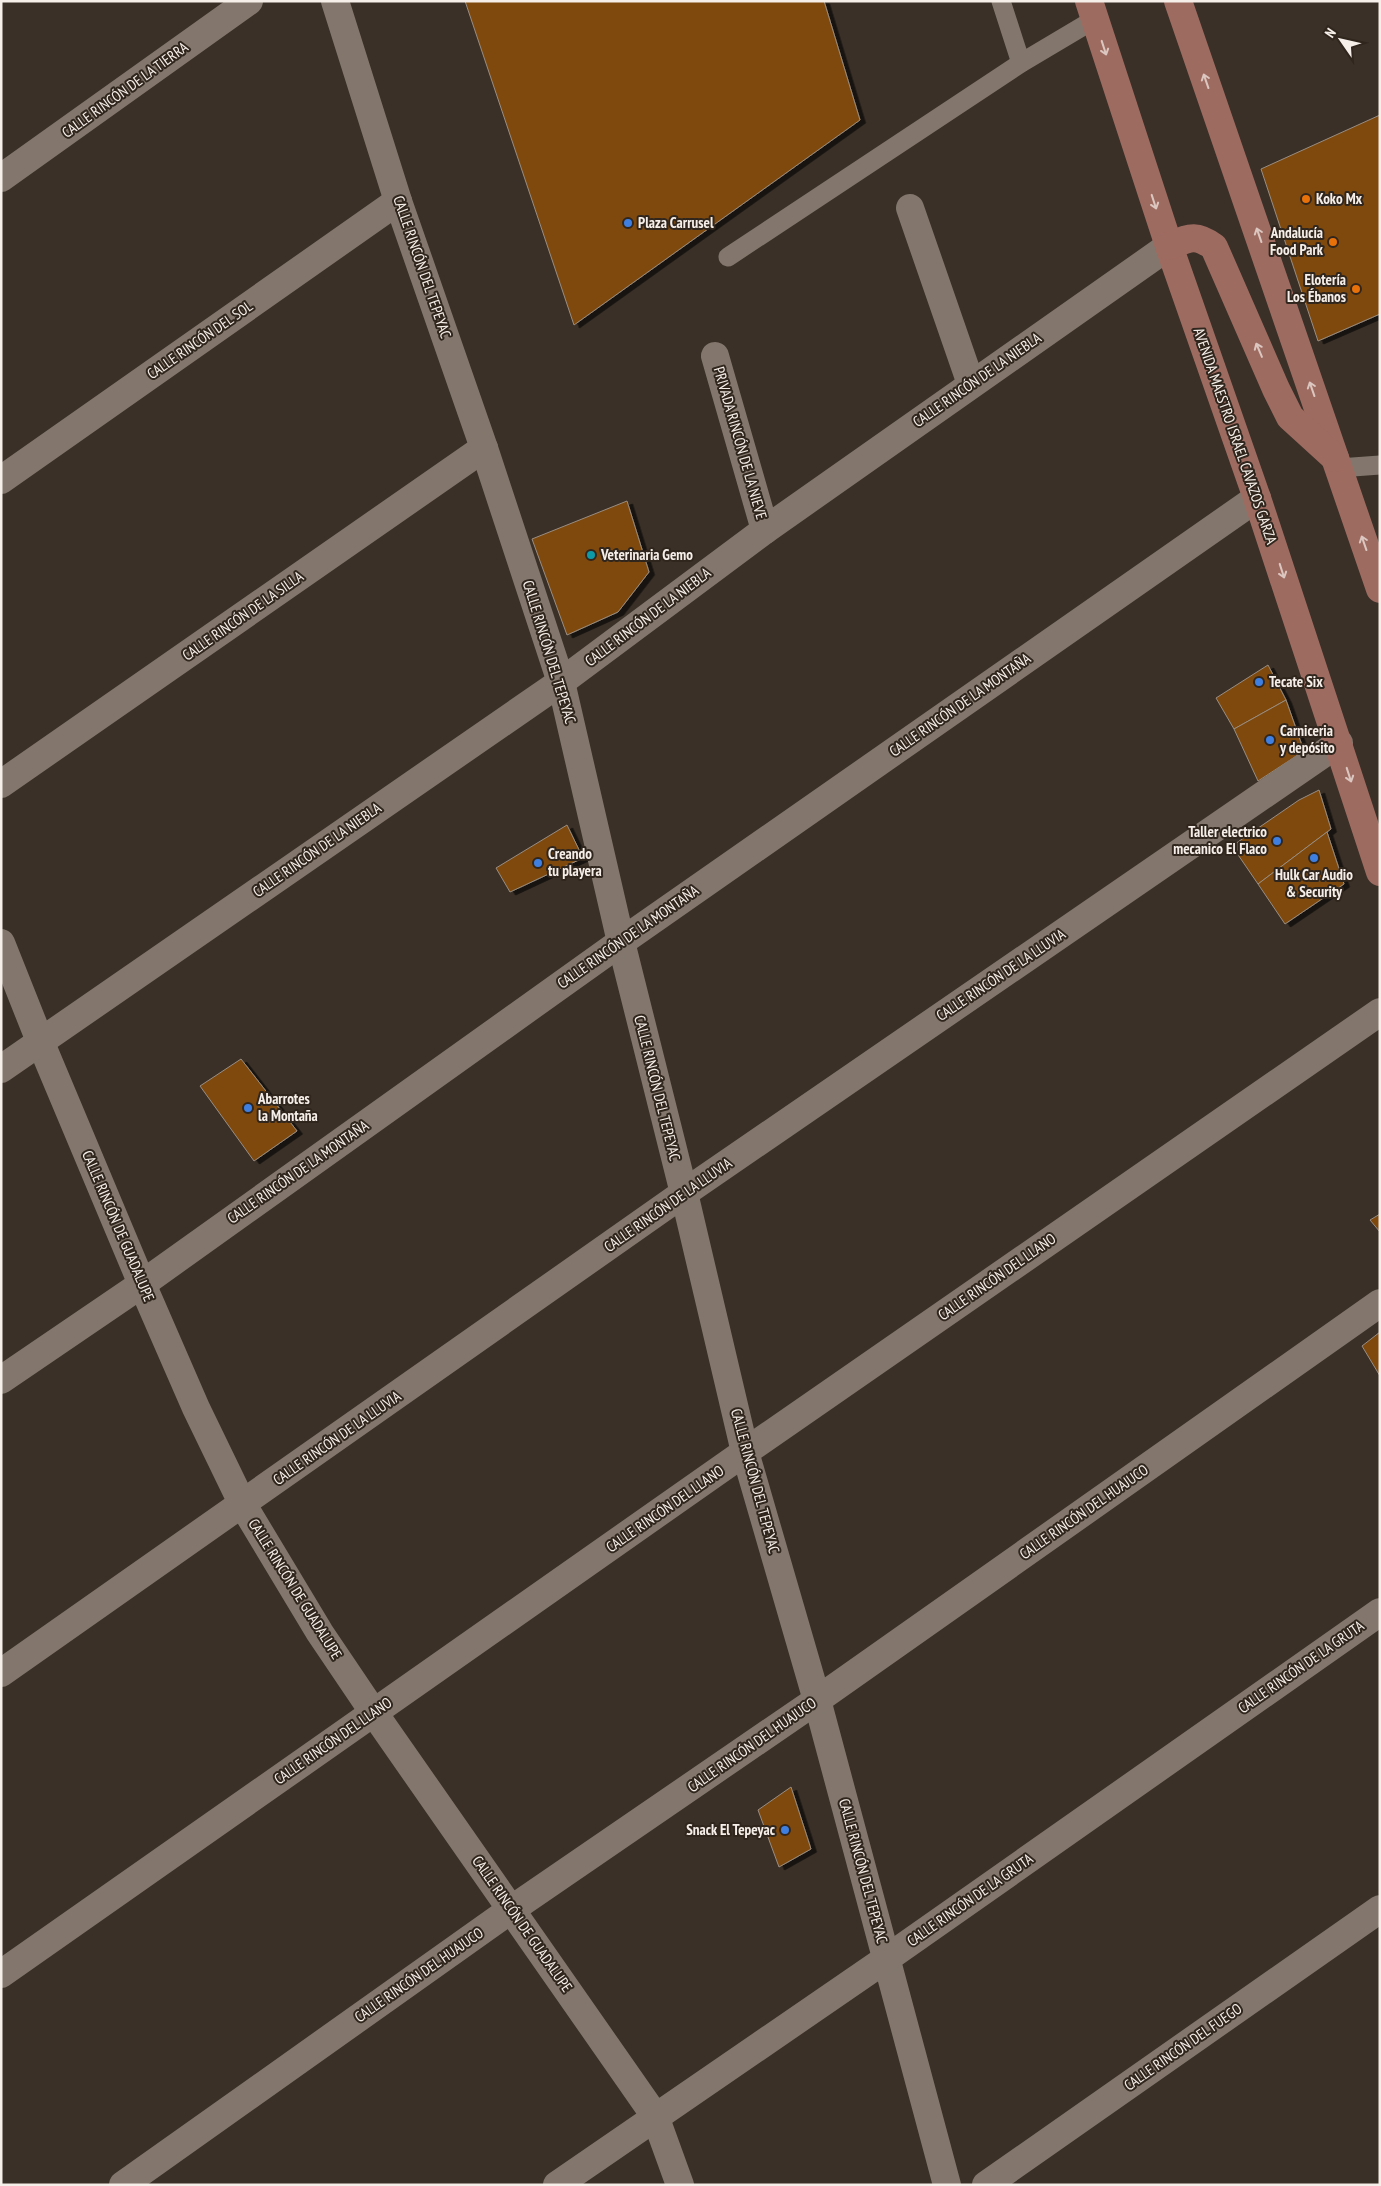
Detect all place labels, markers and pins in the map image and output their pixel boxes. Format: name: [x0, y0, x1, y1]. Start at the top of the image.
place label: Koko Mx: [1316, 189, 1363, 208]
marker: Koko Mx: [1300, 193, 1312, 205]
place label: Plaza Carrusel: [638, 213, 714, 232]
marker: Plaza Carrusel: [622, 217, 634, 229]
place label: Andalucía Food Park: [1270, 223, 1324, 259]
marker: Andalucía Food Park: [1327, 236, 1339, 248]
place label: Elotería Los Ébanos: [1287, 270, 1346, 306]
marker: Elotería Los Ébanos: [1350, 283, 1362, 295]
place label: Veterinaria Gemo: [600, 545, 693, 564]
marker: Veterinaria Gemo: [585, 549, 597, 561]
place label: Tecate Six: [1269, 672, 1323, 691]
marker: Tecate Six: [1253, 676, 1265, 688]
place label: Carniceria y depósito: [1279, 721, 1335, 757]
marker: Carniceria y depósito: [1264, 734, 1276, 746]
place label: Taller electrico mecanico El Flaco: [1173, 822, 1267, 858]
marker: Taller electrico mecanico El Flaco: [1271, 835, 1283, 847]
place label: Creando tu playera: [548, 844, 602, 880]
marker: Hulk Car Audio & Security: [1308, 852, 1320, 864]
marker: Creando tu playera: [532, 857, 544, 869]
place label: Hulk Car Audio & Security: [1275, 865, 1353, 901]
place label: Abarrotes la Montaña: [257, 1089, 318, 1125]
marker: Abarrotes la Montaña: [242, 1102, 254, 1114]
place label: Snack El Tepeyac: [686, 1820, 776, 1839]
marker: Snack El Tepeyac: [779, 1824, 791, 1836]

